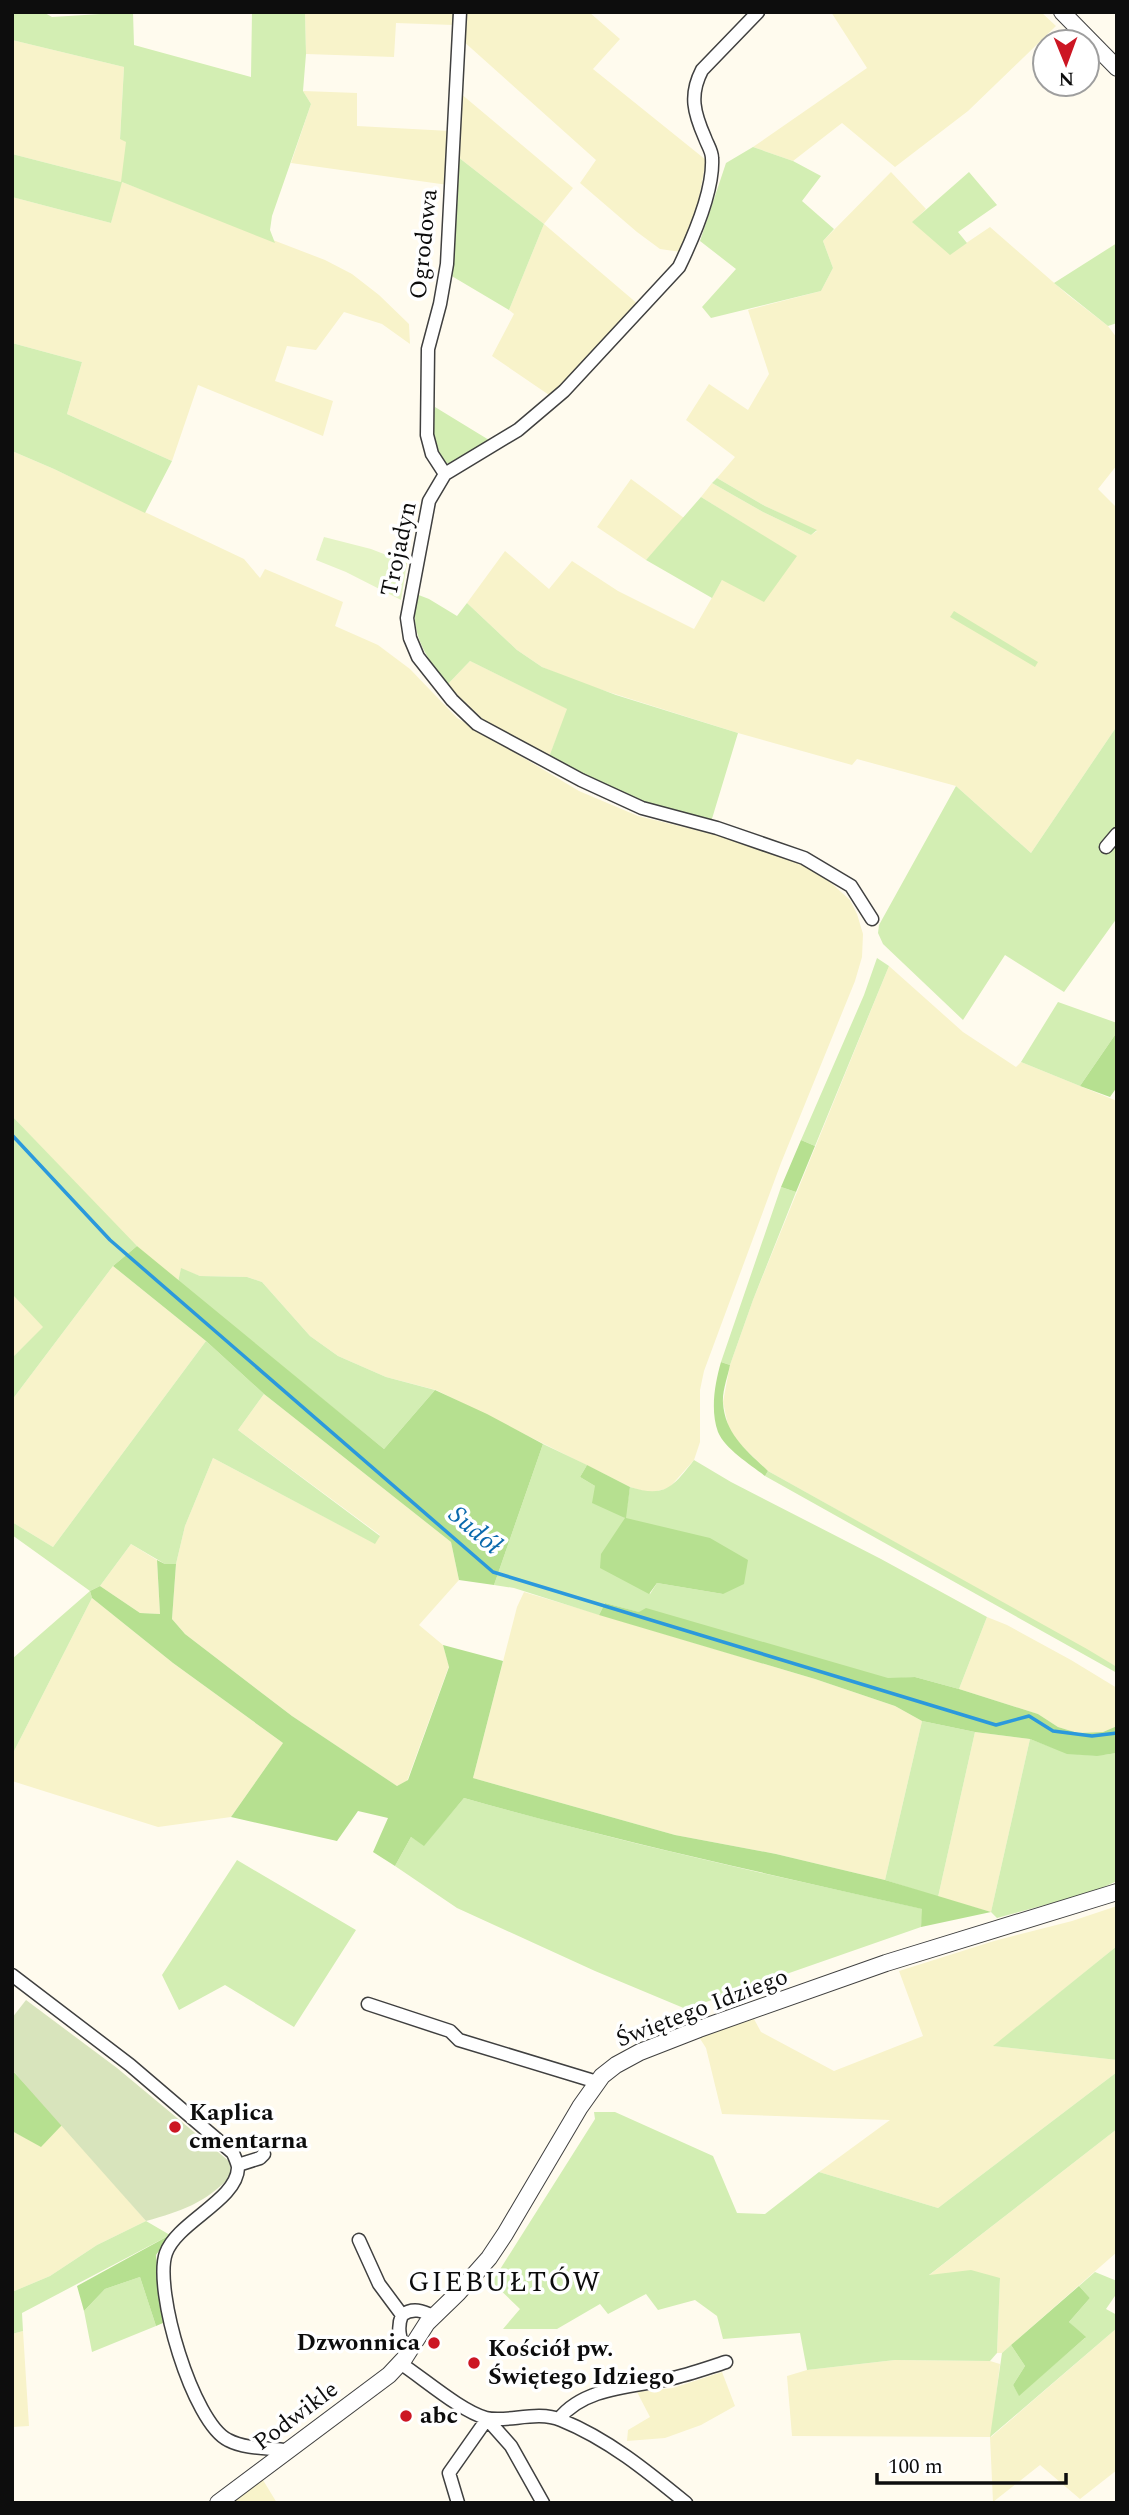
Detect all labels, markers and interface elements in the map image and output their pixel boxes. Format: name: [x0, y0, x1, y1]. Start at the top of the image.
north arrow: [1031, 28, 1101, 98]
text: N: [1058, 64, 1074, 93]
street label: Ogrodowa: [400, 187, 448, 301]
street label: Trojadyn: [371, 498, 427, 600]
water label: Sudół: [439, 1496, 511, 1565]
street label: Świętego Idziego: [611, 1959, 793, 2057]
place label: Kaplica cmentarna: [189, 2095, 309, 2159]
marker: Kaplica cmentarna: [167, 2119, 183, 2135]
district label: GIEBUŁTÓW: [408, 2261, 602, 2304]
place label: Dzwonnica: [297, 2325, 421, 2361]
place label: Kościół pw. Świętego Idziego: [488, 2331, 674, 2395]
marker: Dzwonnica: [426, 2335, 442, 2351]
marker: Kościół pw. Świętego Idziego: [466, 2355, 482, 2371]
street label: Podwikle: [246, 2372, 346, 2460]
place label: abc: [420, 2398, 458, 2434]
marker: abc: [398, 2408, 414, 2424]
scale bar: [877, 2442, 1066, 2486]
text: 100 m: [888, 2451, 943, 2483]

